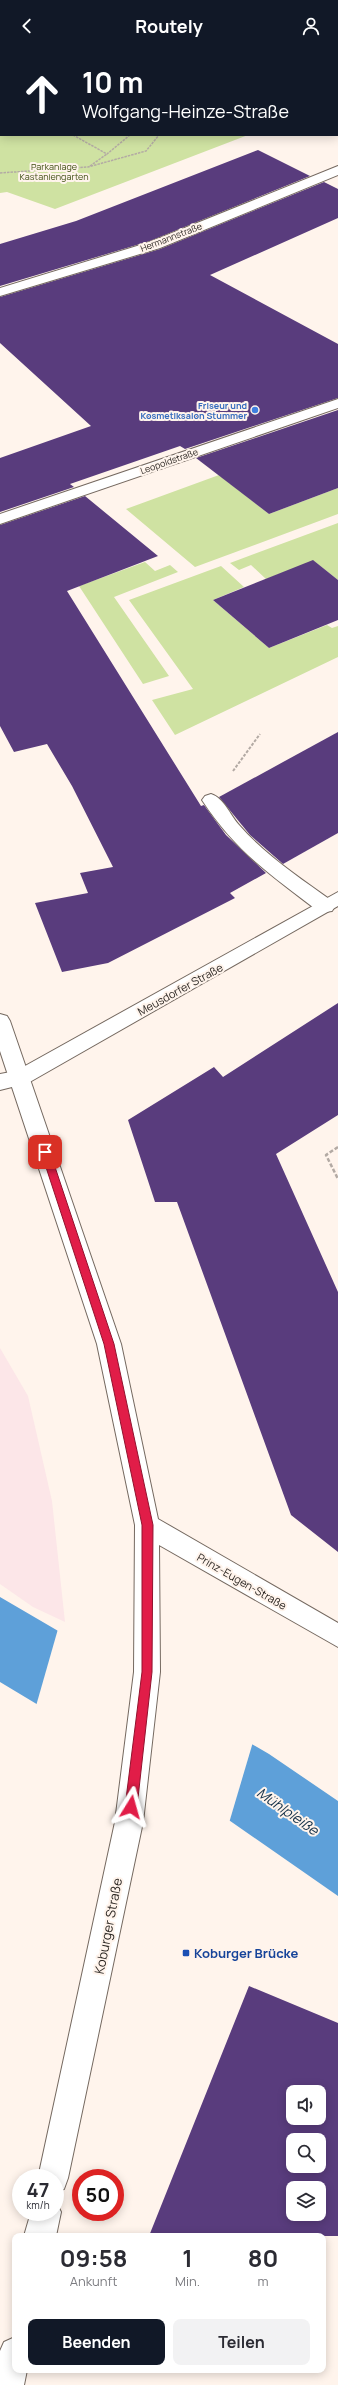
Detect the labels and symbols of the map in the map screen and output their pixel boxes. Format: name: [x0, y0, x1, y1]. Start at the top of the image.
park label: Parkanlage Kastaniengarten: [19, 160, 89, 183]
street label: Hermannstraße: [138, 219, 204, 255]
place label: Friseur und Kosmetiksalon Stummer: [140, 399, 247, 422]
marker: Friseur und Kosmetiksalon Stummer: [250, 405, 260, 415]
street label: Leopoldstraße: [138, 445, 200, 477]
street label: Meusdorfer Straße: [135, 959, 226, 1019]
pin: [28, 1135, 62, 1169]
street label: Prinz-Eugen-Straße: [195, 1549, 290, 1613]
water label: Mühlpleiße: [253, 1783, 323, 1840]
position arrow: [110, 1786, 152, 1828]
street label: Koburger Straße: [90, 1876, 126, 1976]
place label: Koburger Brücke: [194, 1944, 298, 1962]
marker: Koburger Brücke: [181, 1948, 191, 1958]
speed limit sign: 50: [72, 2169, 124, 2221]

